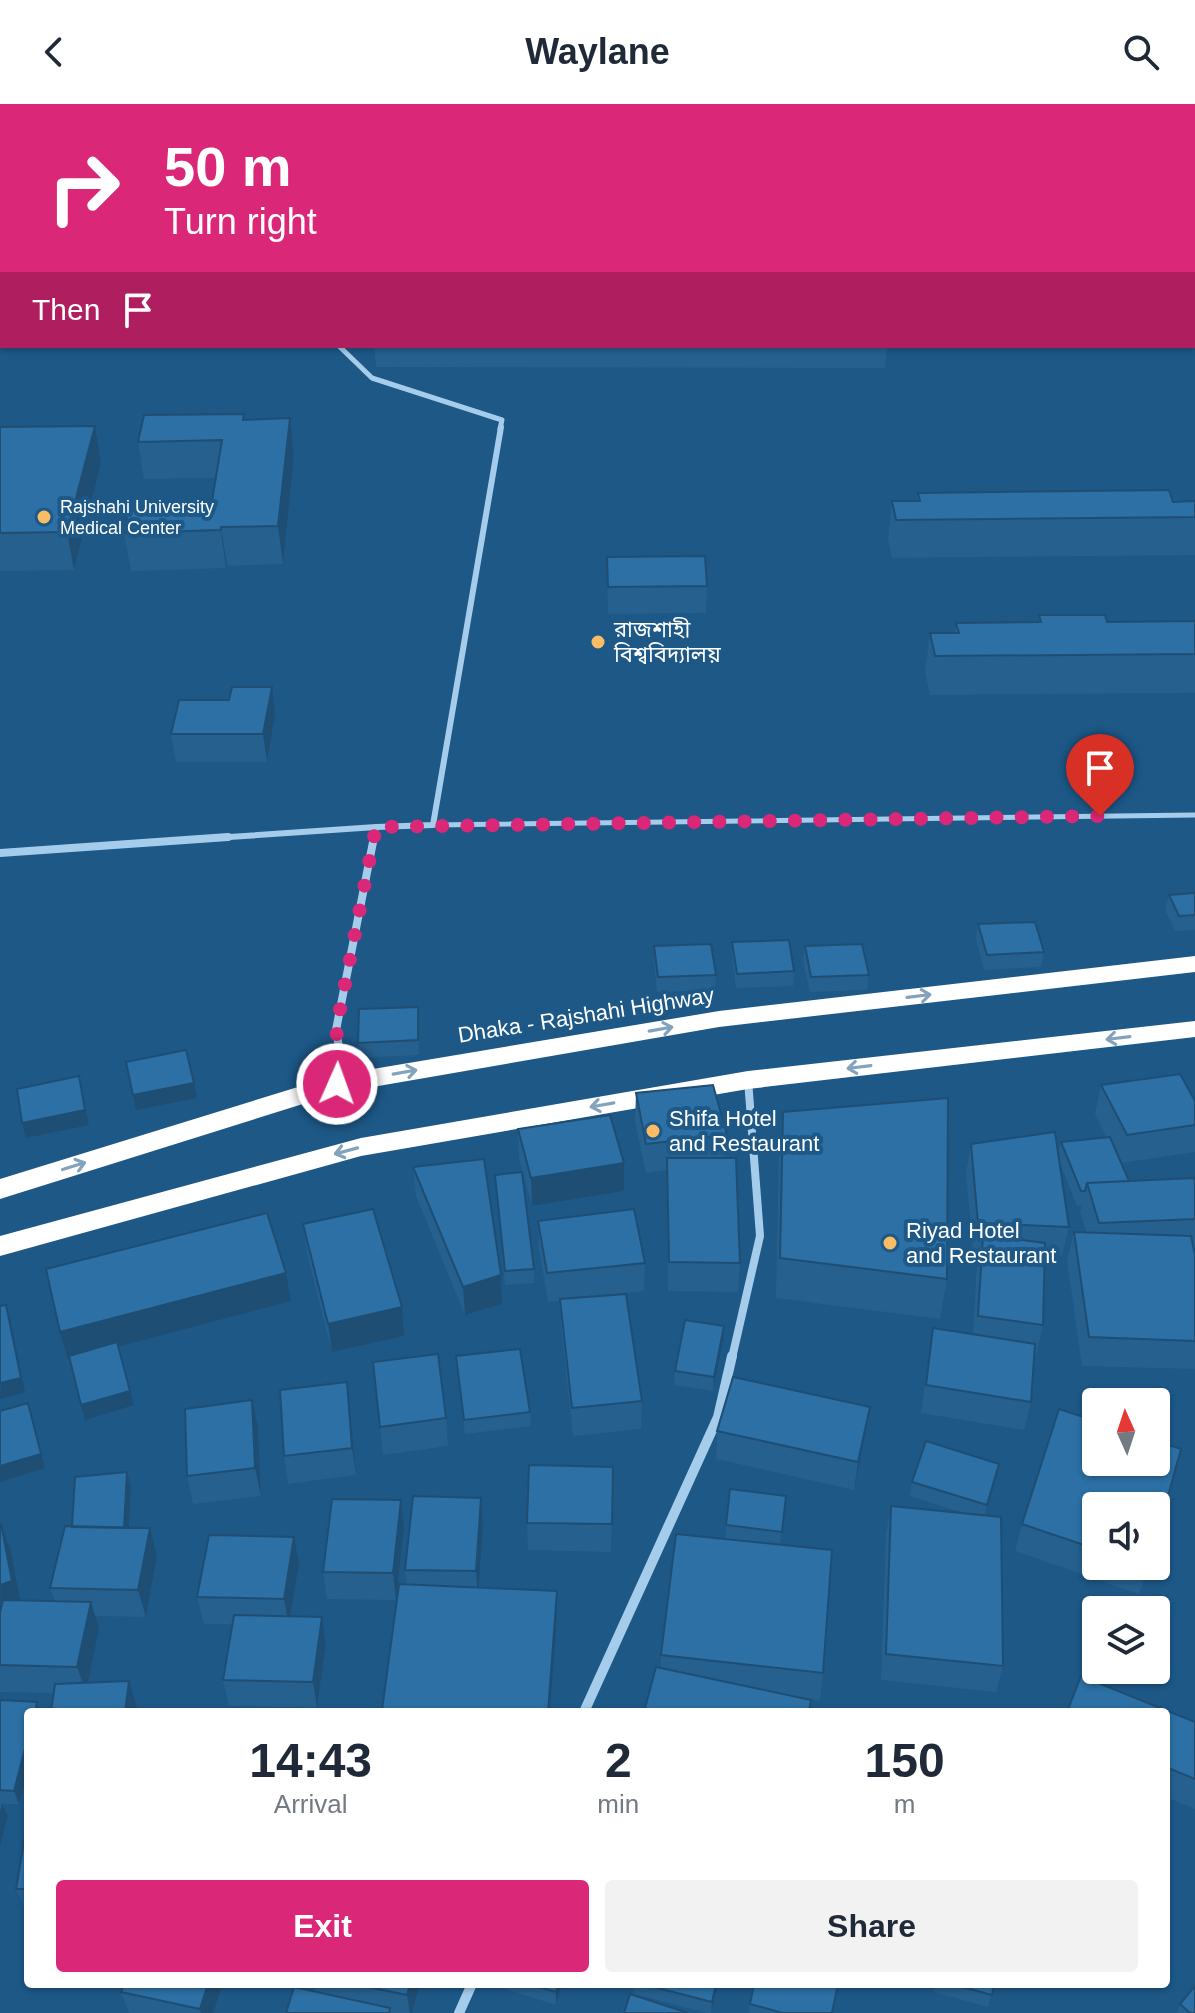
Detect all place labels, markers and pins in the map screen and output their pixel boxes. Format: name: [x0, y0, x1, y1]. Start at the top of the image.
place label: Rajshahi University Medical Center: [60, 497, 214, 538]
marker: Rajshahi University Medical Center: [35, 508, 53, 526]
place label: রাজশাহী বিশ্ববিদ্যালয়: [613, 617, 721, 667]
marker: রাজশাহী বিশ্ববিদ্যালয়: [589, 633, 607, 651]
pin: [1066, 734, 1134, 816]
place label: Shifa Hotel and Restaurant: [669, 1106, 819, 1156]
marker: Shifa Hotel and Restaurant: [644, 1122, 662, 1140]
place label: Riyad Hotel and Restaurant: [906, 1218, 1056, 1268]
marker: Riyad Hotel and Restaurant: [881, 1234, 899, 1252]

